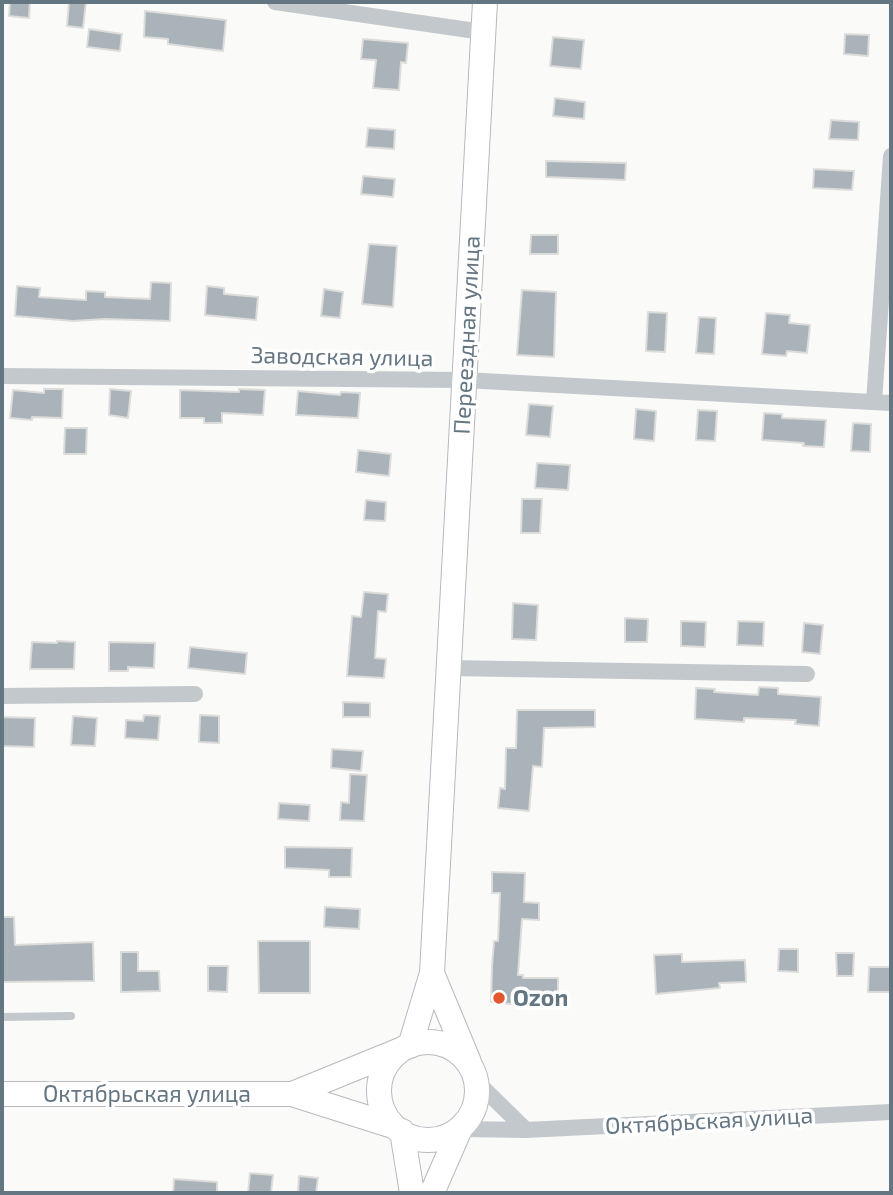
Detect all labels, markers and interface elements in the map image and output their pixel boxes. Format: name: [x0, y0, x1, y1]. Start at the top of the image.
street label: Переездная улица: [448, 235, 486, 435]
street label: Заводская улица: [251, 342, 433, 372]
place label: Ozon: [513, 984, 568, 1012]
marker: Ozon: [491, 990, 507, 1006]
street label: Октябрьская улица: [43, 1080, 251, 1108]
street label: Октябрьская улица: [604, 1102, 814, 1140]

